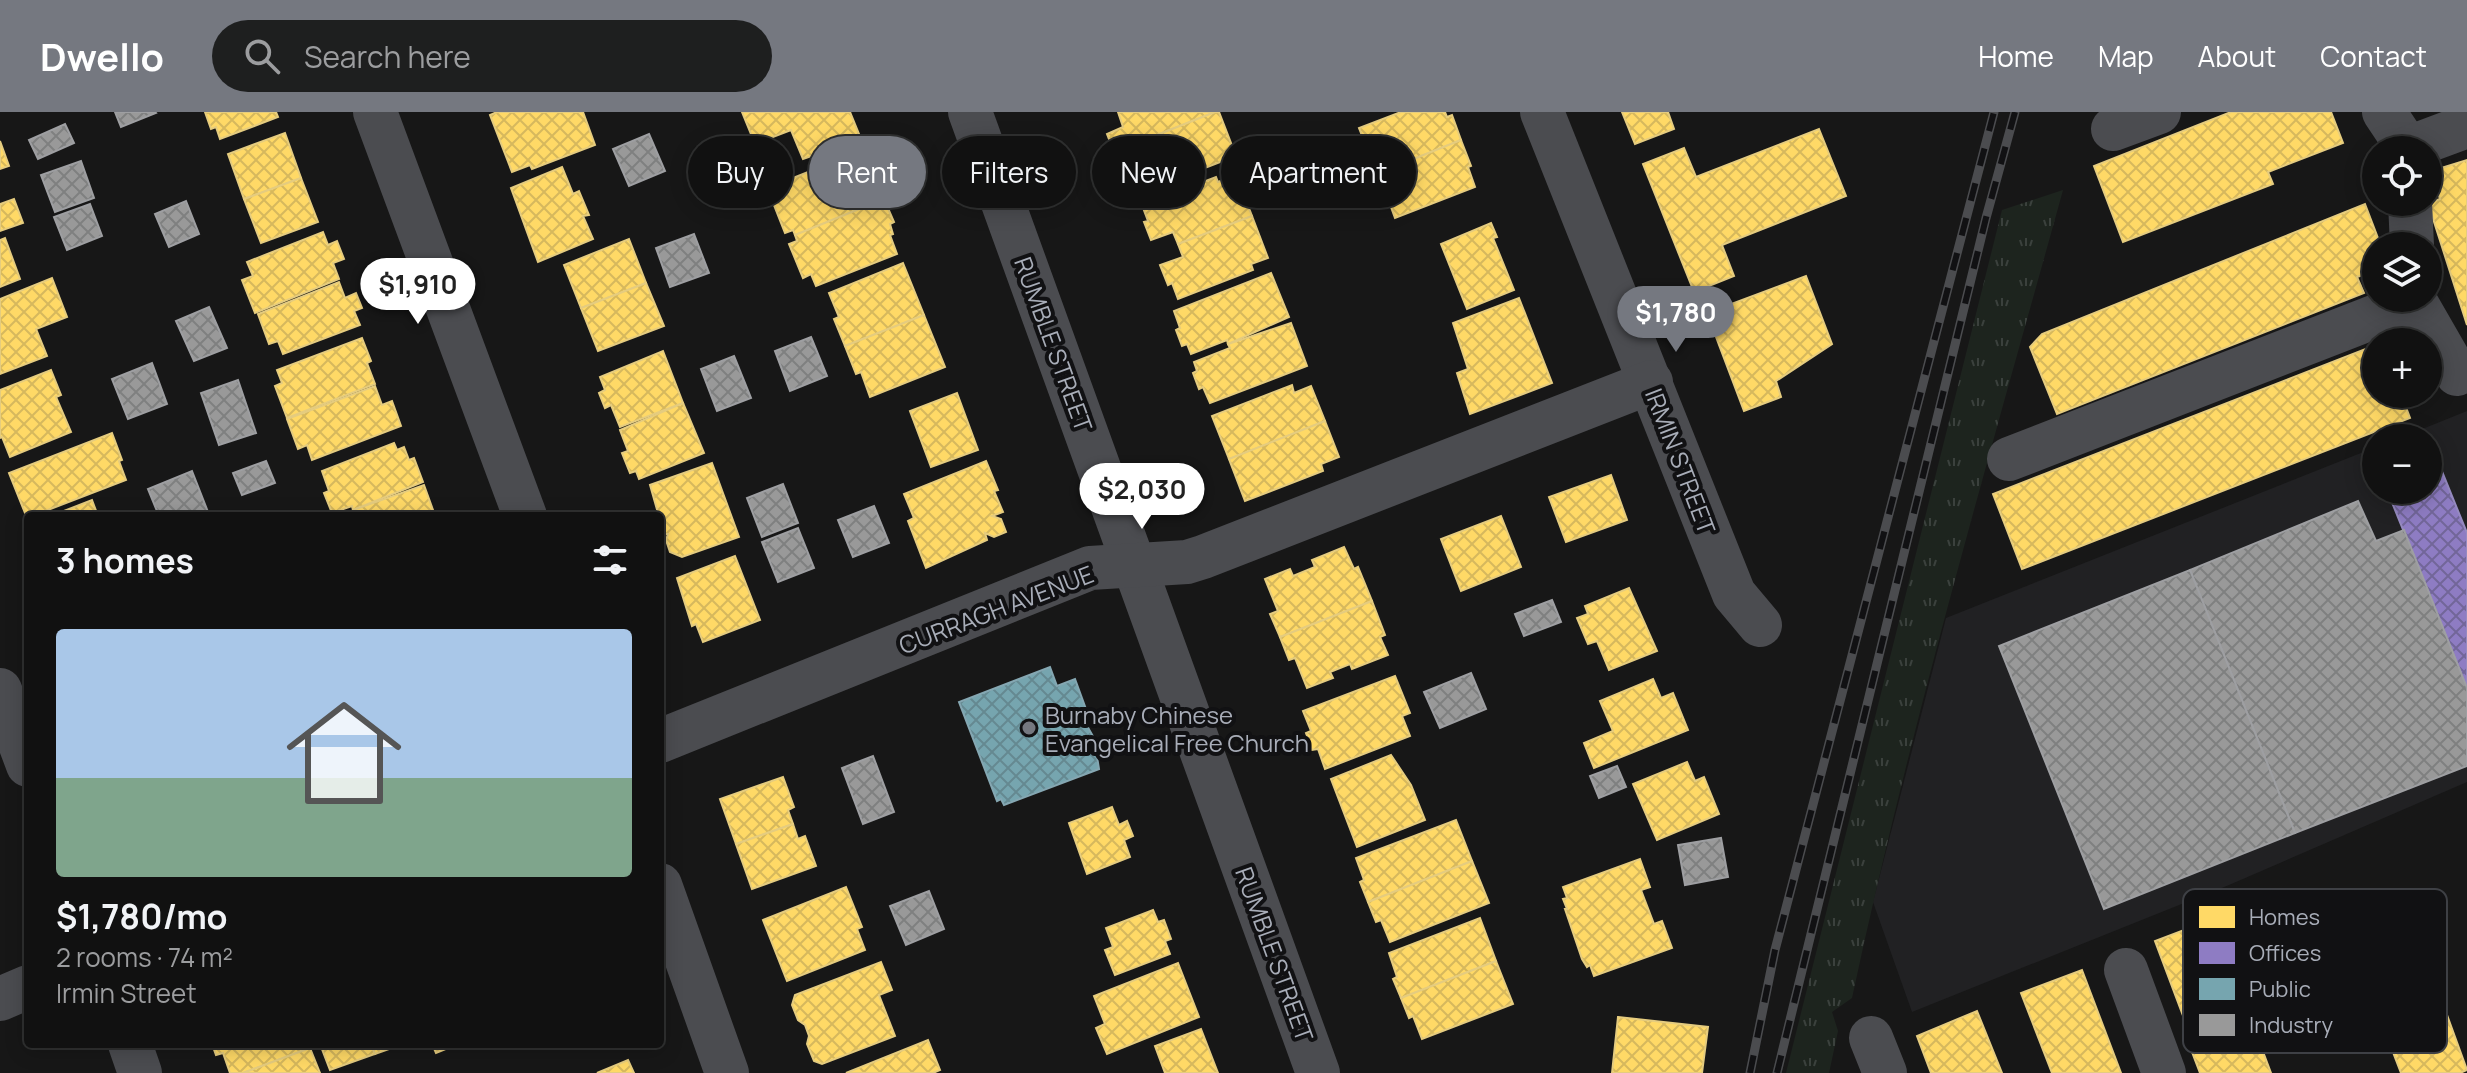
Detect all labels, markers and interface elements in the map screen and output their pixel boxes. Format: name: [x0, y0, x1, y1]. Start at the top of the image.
search box: [212, 20, 772, 92]
text: Dwello: [40, 30, 164, 82]
icon: search: [240, 34, 284, 78]
text: Search here: [304, 36, 471, 77]
text: Home: [1978, 37, 2054, 75]
text: Map: [2098, 37, 2154, 75]
text: About: [2198, 37, 2276, 75]
text: Contact: [2320, 37, 2427, 75]
chip: Buy: [688, 136, 793, 208]
chip: Rent: [809, 136, 926, 208]
chip: Filters: [942, 136, 1076, 208]
chip: New: [1092, 136, 1205, 208]
chip: Apartment: [1221, 136, 1416, 208]
map controls: [2362, 136, 2442, 504]
button: locate: [2362, 136, 2442, 216]
button: layers: [2362, 232, 2442, 312]
street label: RUMBLE STREET: [1007, 252, 1101, 437]
pin: $1,910: [353, 258, 483, 326]
text: $1,910: [378, 266, 458, 302]
pin: $1,780: [1611, 286, 1741, 354]
text: $1,780: [1635, 294, 1717, 330]
button: +: [2362, 328, 2442, 408]
street label: IRMIN STREET: [1638, 383, 1724, 539]
button: −: [2362, 424, 2442, 504]
pin: $2,030: [1077, 463, 1207, 531]
text: $2,030: [1097, 471, 1187, 507]
text: 3 homes: [56, 537, 194, 583]
icon: filters: [588, 538, 632, 582]
street label: CURRAGH AVENUE: [894, 557, 1098, 661]
icon: home: [272, 681, 416, 825]
place label: Burnaby Chinese Evangelical Free Church: [1045, 698, 1309, 759]
marker: Burnaby Chinese Evangelical Free Church: [1020, 719, 1038, 737]
street label: RUMBLE STREET: [1228, 862, 1322, 1047]
legend: [2183, 889, 2447, 1053]
text: $1,780/mo: [56, 893, 228, 939]
text: Homes: [2249, 902, 2320, 932]
text: Offices: [2249, 938, 2321, 968]
text: 2 rooms · 74 m²: [56, 939, 233, 975]
text: Public: [2249, 974, 2311, 1004]
text: Irmin Street: [56, 975, 197, 1011]
text: Industry: [2249, 1010, 2333, 1040]

